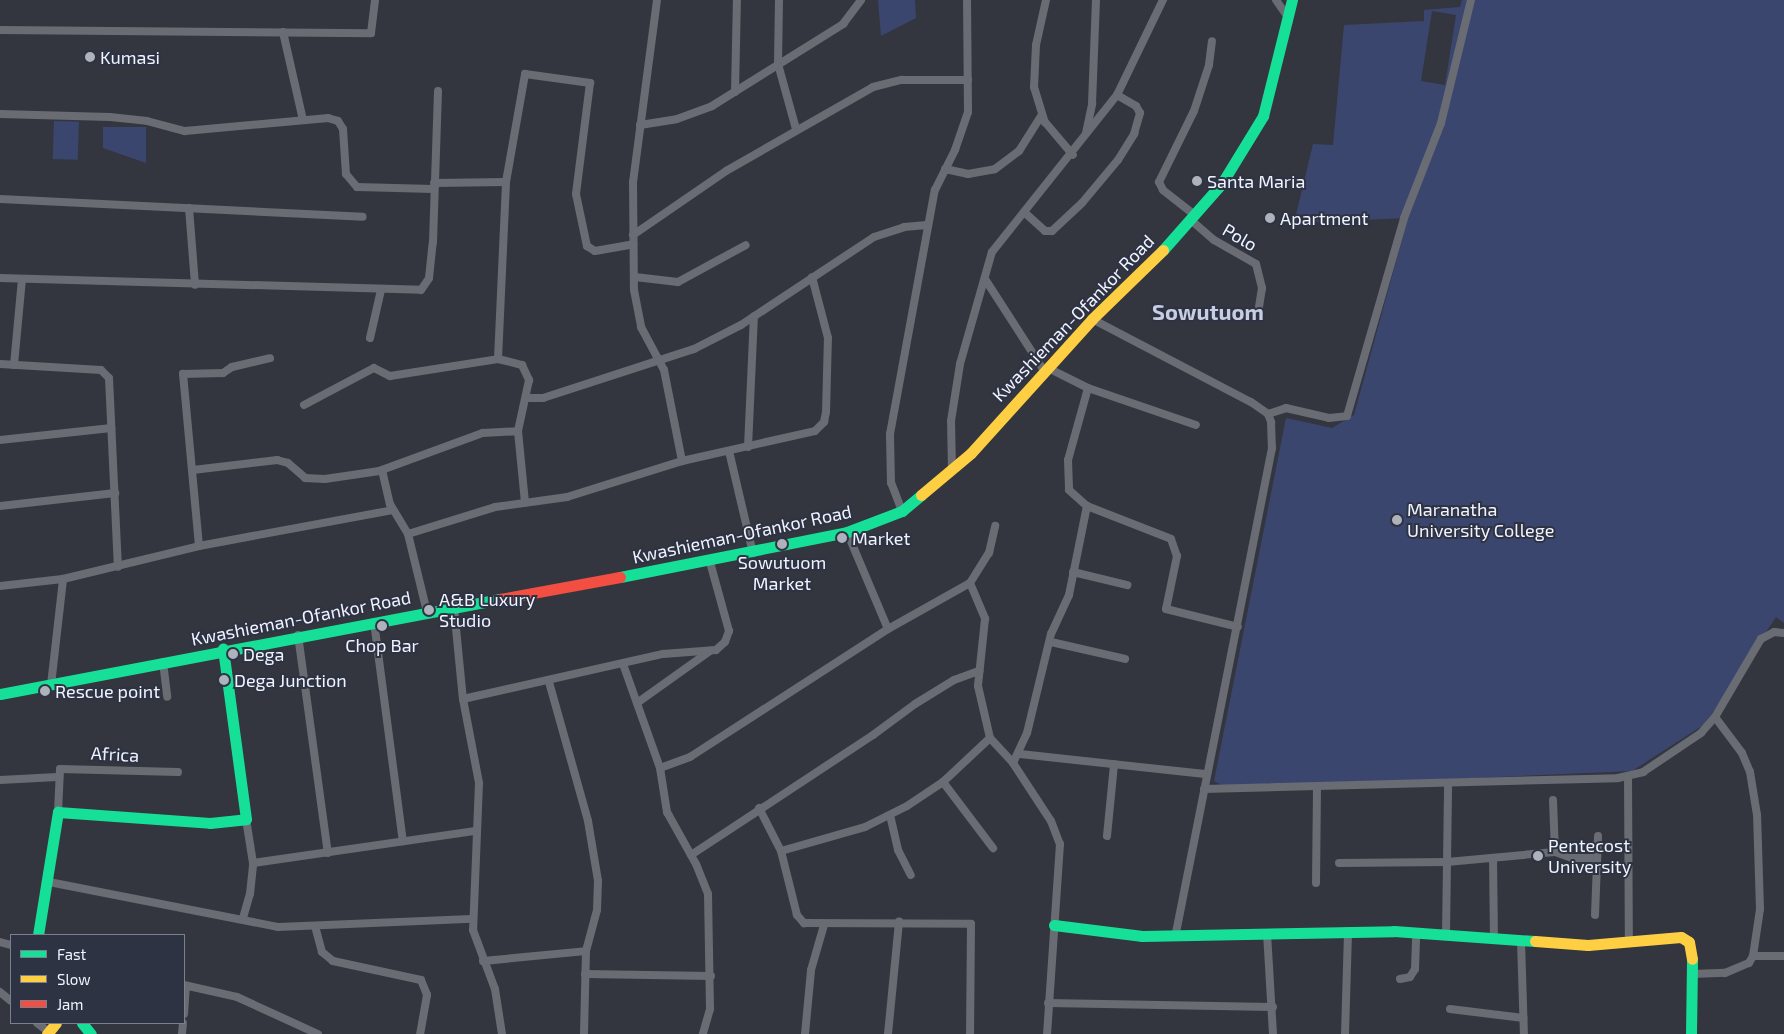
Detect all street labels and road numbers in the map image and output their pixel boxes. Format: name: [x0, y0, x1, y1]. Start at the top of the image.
street label: Polo: [1219, 219, 1261, 255]
street label: Kwashieman-Ofankor Road: [987, 230, 1159, 406]
street label: Kwashieman-Ofankor Road: [630, 500, 854, 568]
street label: Kwashieman-Ofankor Road: [189, 586, 413, 650]
street label: Africa: [90, 742, 140, 766]

